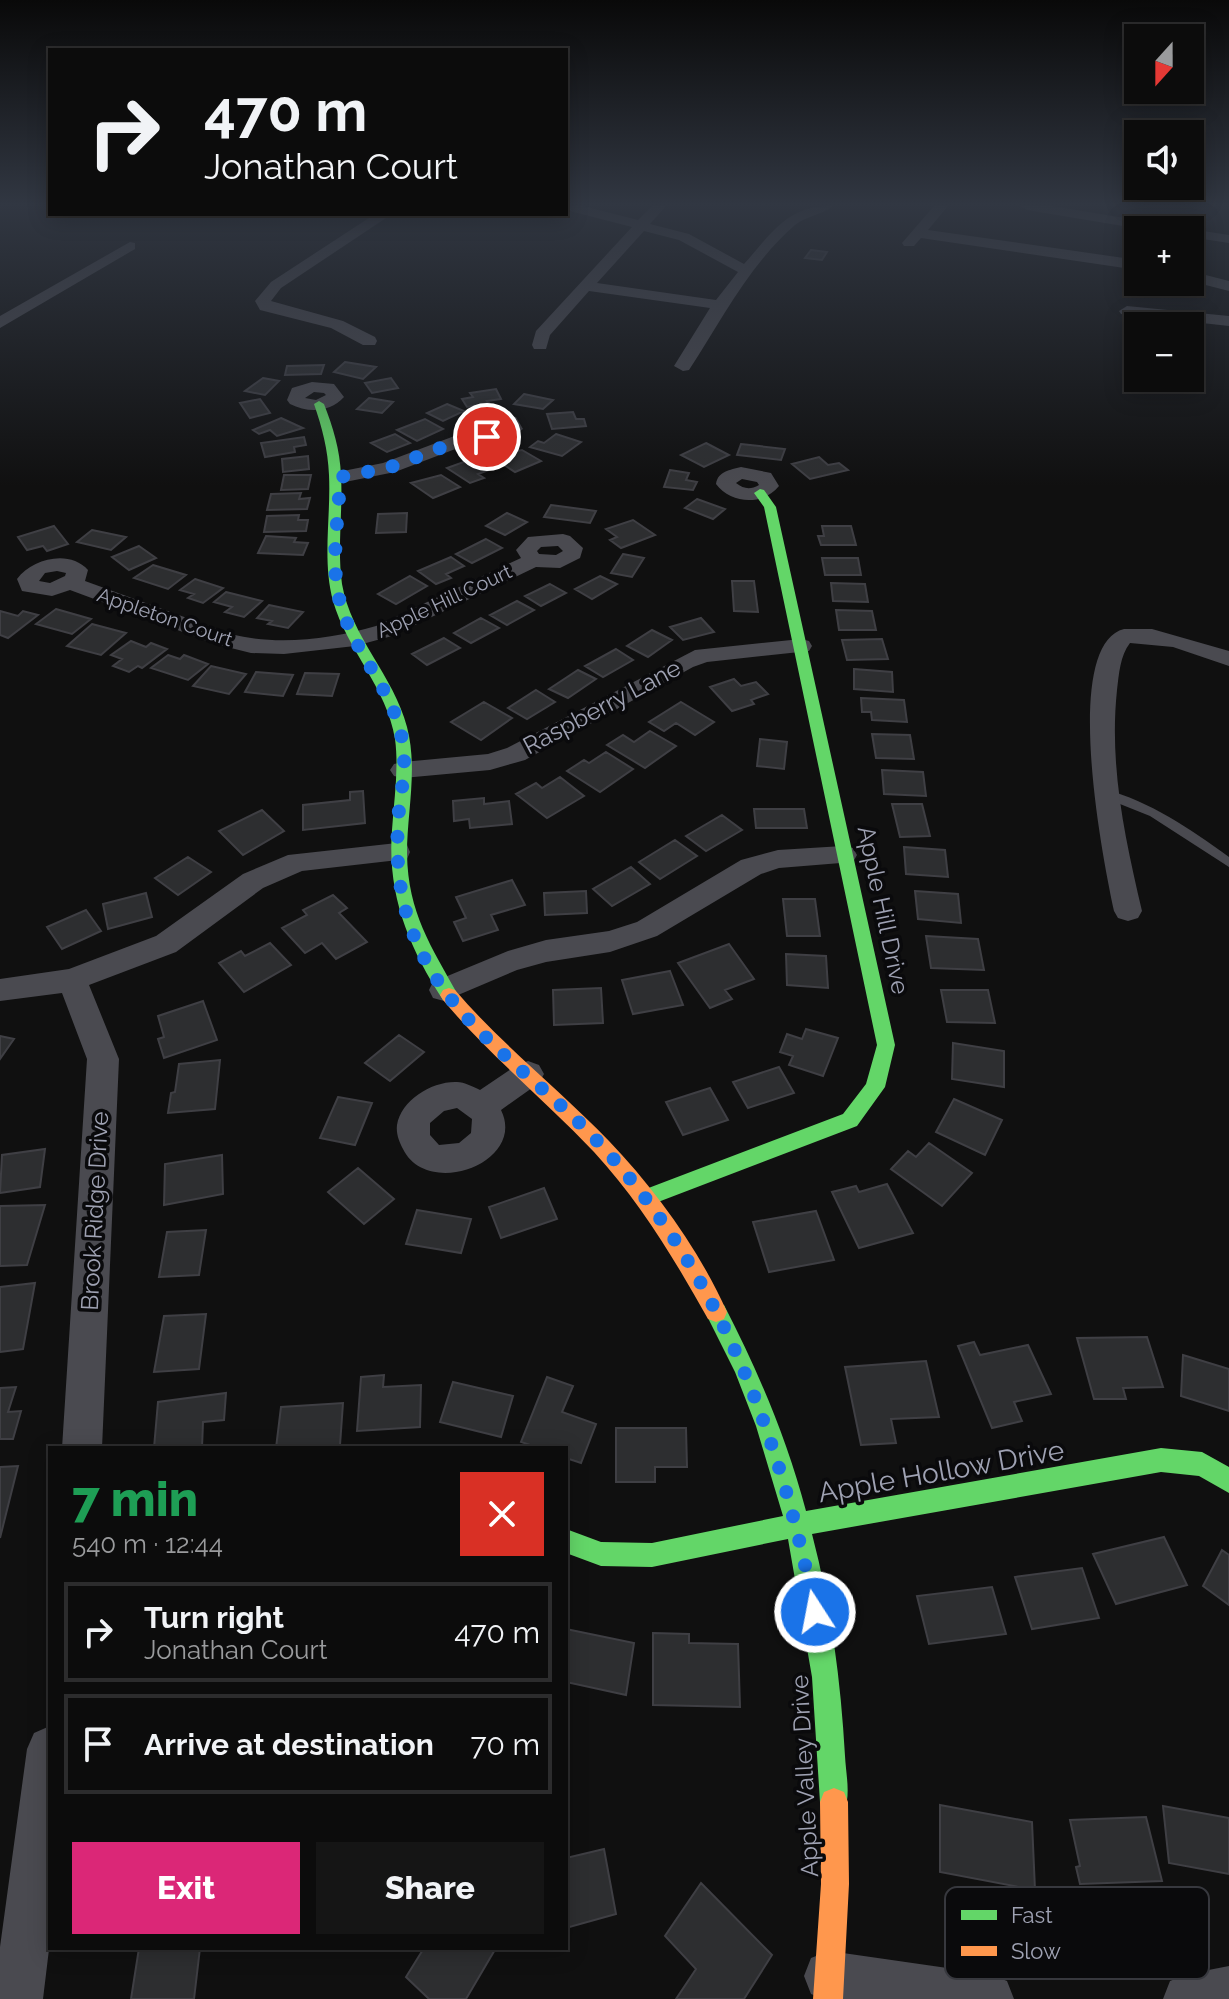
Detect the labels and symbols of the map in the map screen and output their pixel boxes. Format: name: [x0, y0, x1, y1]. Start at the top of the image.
north arrow: [1124, 24, 1204, 104]
pin: [453, 403, 521, 471]
street label: Apple Hill Court: [373, 559, 516, 643]
street label: Appleton Court: [94, 583, 236, 652]
street label: Raspberry Lane: [518, 653, 686, 760]
street label: Apple Hill Drive: [852, 823, 915, 997]
street label: Brook Ridge Drive: [75, 1111, 114, 1311]
street label: Apple Hollow Drive: [816, 1434, 1067, 1509]
position arrow: [773, 1570, 857, 1654]
street label: Apple Valley Drive: [785, 1674, 824, 1878]
legend: [945, 1887, 1209, 1979]
text: Fast: [1011, 1902, 1053, 1928]
text: Slow: [1011, 1938, 1061, 1964]

